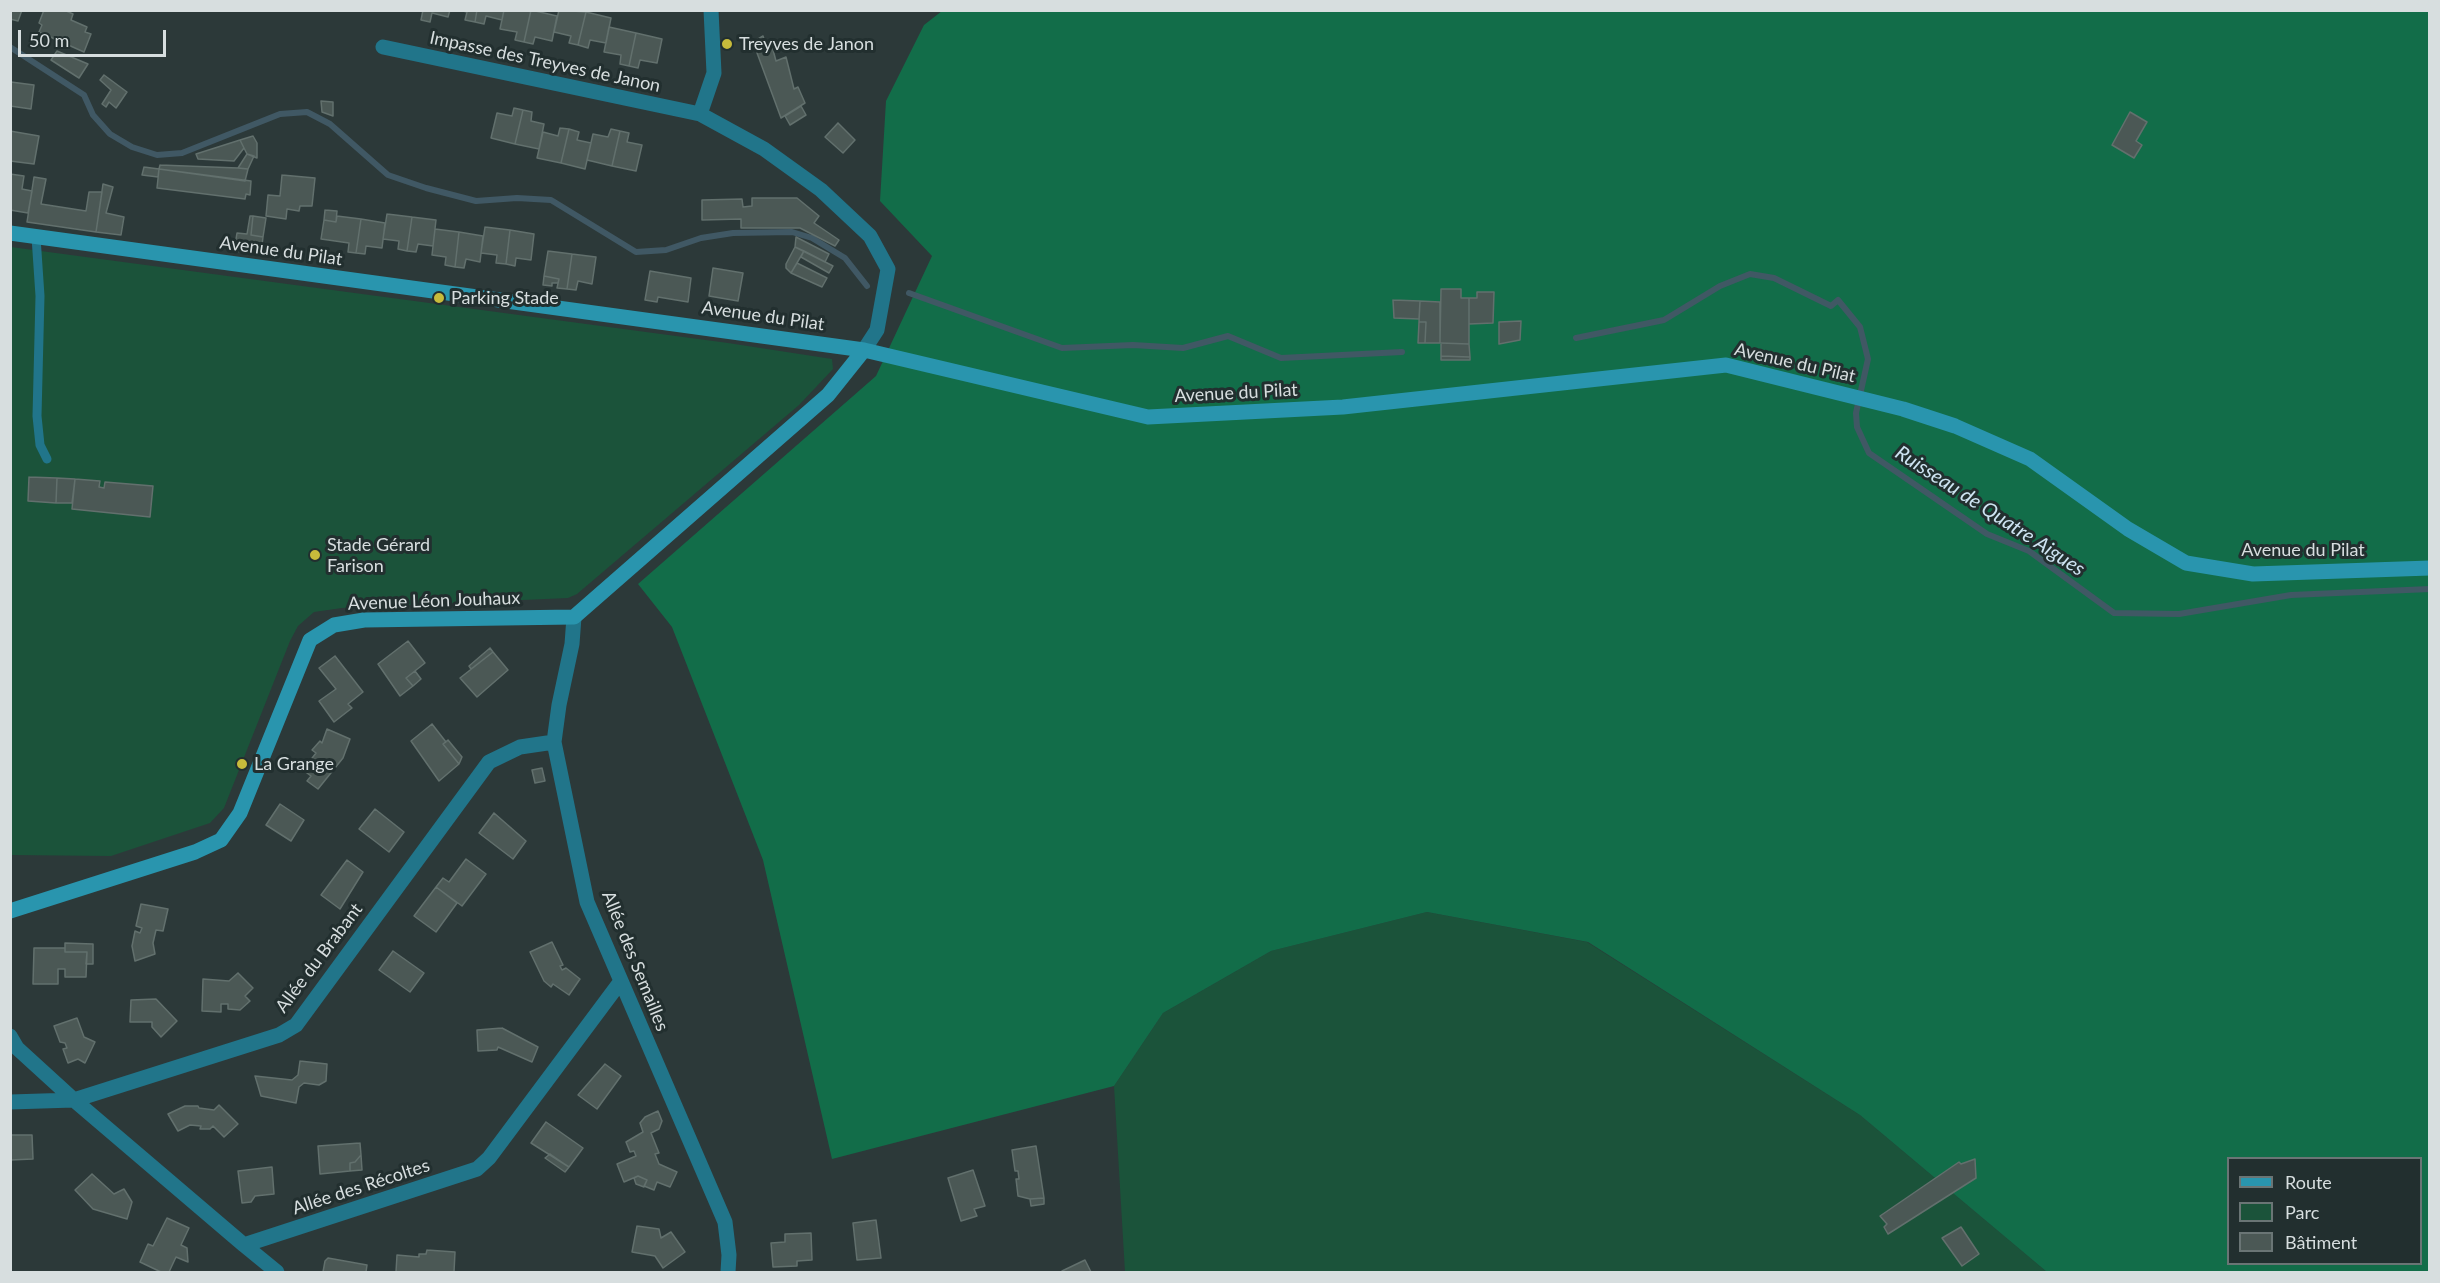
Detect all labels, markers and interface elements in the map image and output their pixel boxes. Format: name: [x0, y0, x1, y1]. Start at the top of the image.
scale bar: [21, 18, 170, 56]
street label: Impasse des Treyves de Janon: [428, 27, 662, 97]
text: 50 m: [29, 29, 69, 51]
place label: Treyves de Janon: [739, 33, 874, 55]
marker: Treyves de Janon: [720, 37, 734, 51]
street label: Avenue du Pilat: [218, 232, 344, 270]
place label: Parking Stade: [451, 287, 559, 309]
marker: Parking Stade: [432, 291, 446, 305]
street label: Avenue du Pilat: [700, 297, 826, 335]
street label: Avenue du Pilat: [1732, 339, 1858, 387]
street label: Avenue du Pilat: [1174, 379, 1298, 407]
water label: Ruisseau de Quatre Aigues: [1891, 441, 2089, 581]
place label: Stade Gérard Farison: [327, 534, 430, 576]
street label: Avenue du Pilat: [2241, 539, 2365, 561]
marker: Stade Gérard Farison: [308, 548, 322, 562]
street label: Avenue Léon Jouhaux: [347, 587, 521, 615]
place label: La Grange: [254, 753, 334, 775]
marker: La Grange: [235, 757, 249, 771]
street label: Allée des Semailles: [597, 888, 673, 1034]
street label: Allée du Brabant: [271, 899, 367, 1017]
street label: Allée des Récoltes: [290, 1155, 432, 1219]
legend: [2227, 1157, 2422, 1265]
text: Route: [2285, 1171, 2332, 1193]
text: Parc: [2285, 1201, 2319, 1223]
text: Bâtiment: [2285, 1231, 2357, 1253]

